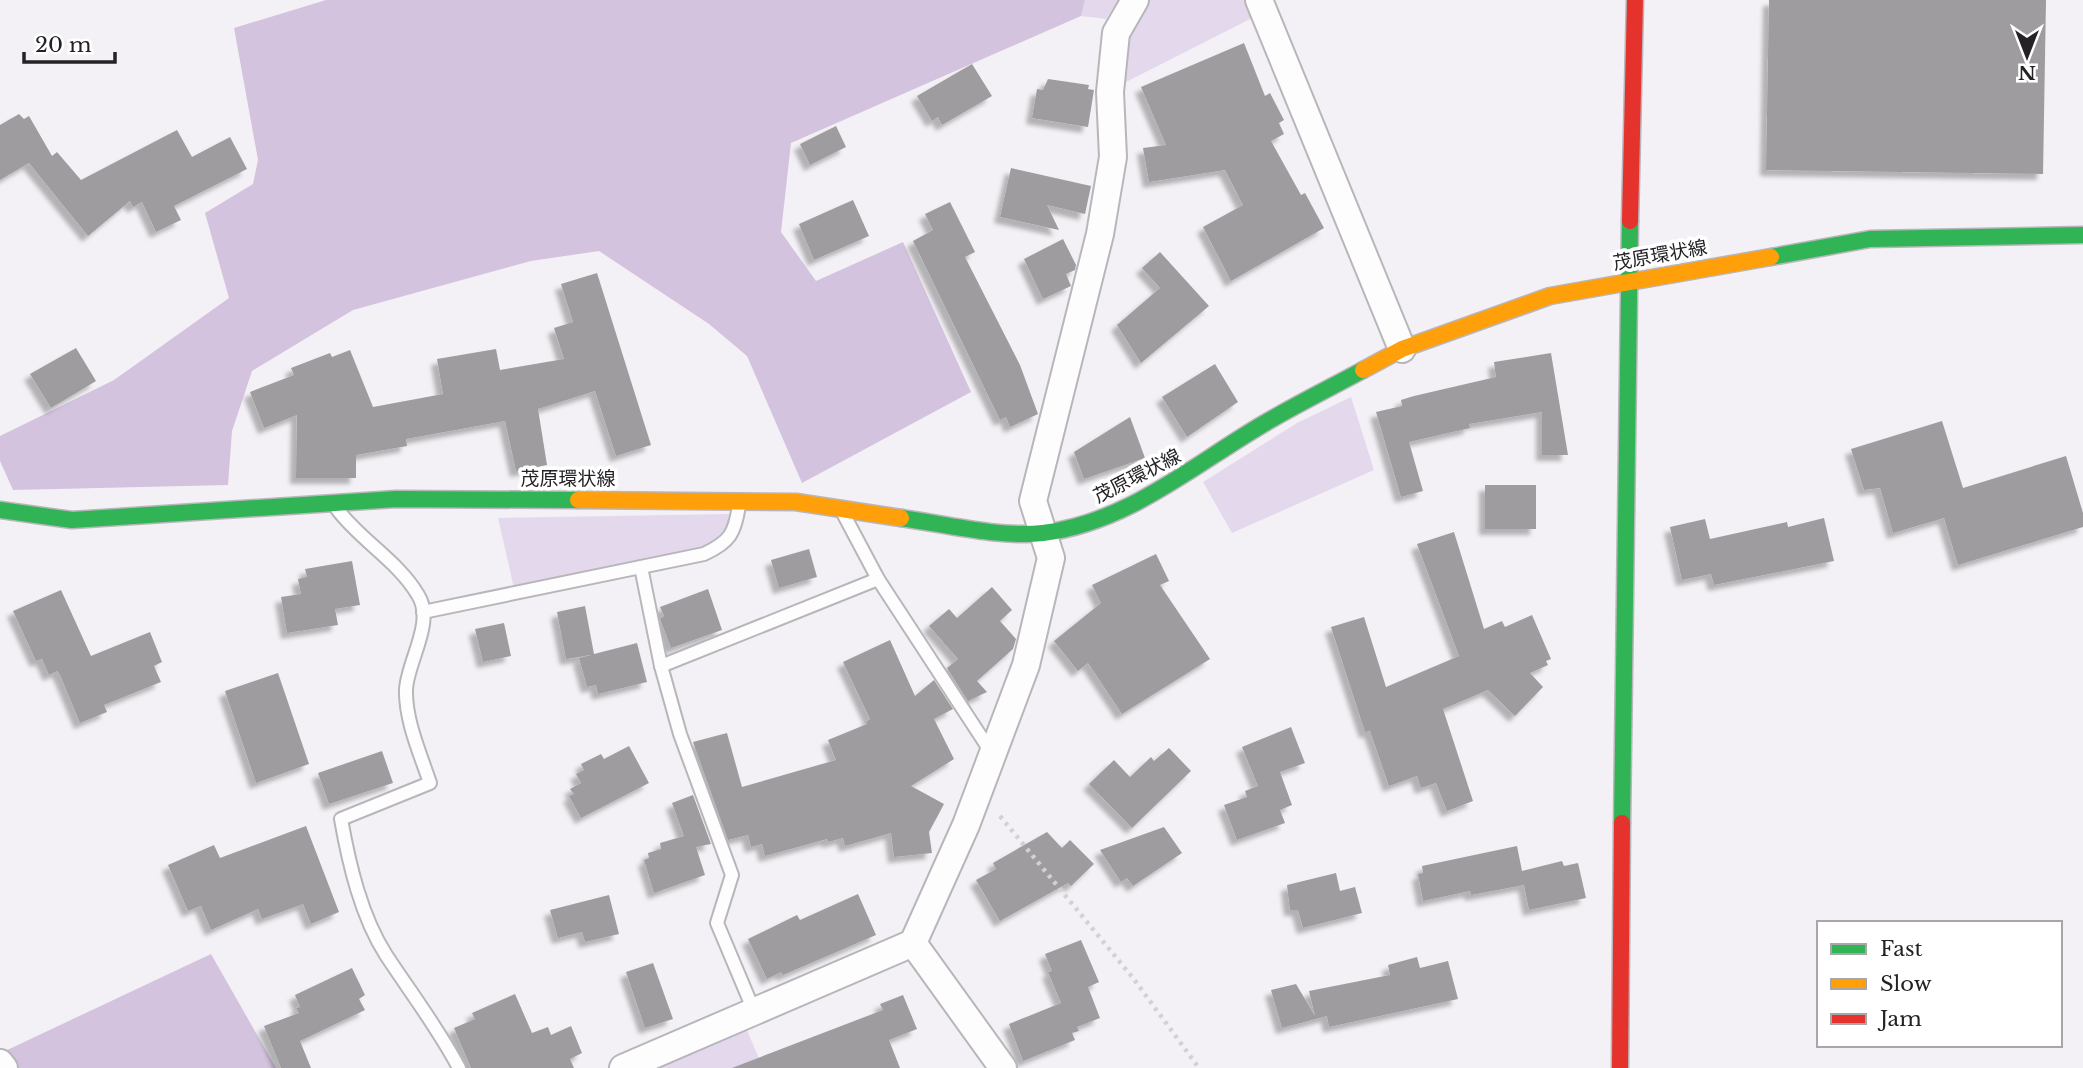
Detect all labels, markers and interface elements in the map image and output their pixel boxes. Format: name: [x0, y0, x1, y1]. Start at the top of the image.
scale bar: [24, 21, 116, 65]
north arrow: [1992, 21, 2062, 91]
text: 20 m: [35, 32, 92, 58]
text: N: [2018, 61, 2036, 84]
street label: 茂原環状線: [1611, 235, 1709, 275]
street label: 茂原環状線: [1089, 444, 1185, 508]
street label: 茂原環状線: [520, 467, 616, 490]
legend: [1817, 921, 2062, 1047]
text: Fast: [1880, 936, 1922, 962]
text: Slow: [1880, 971, 1932, 997]
text: Jam: [1877, 1006, 1922, 1032]

